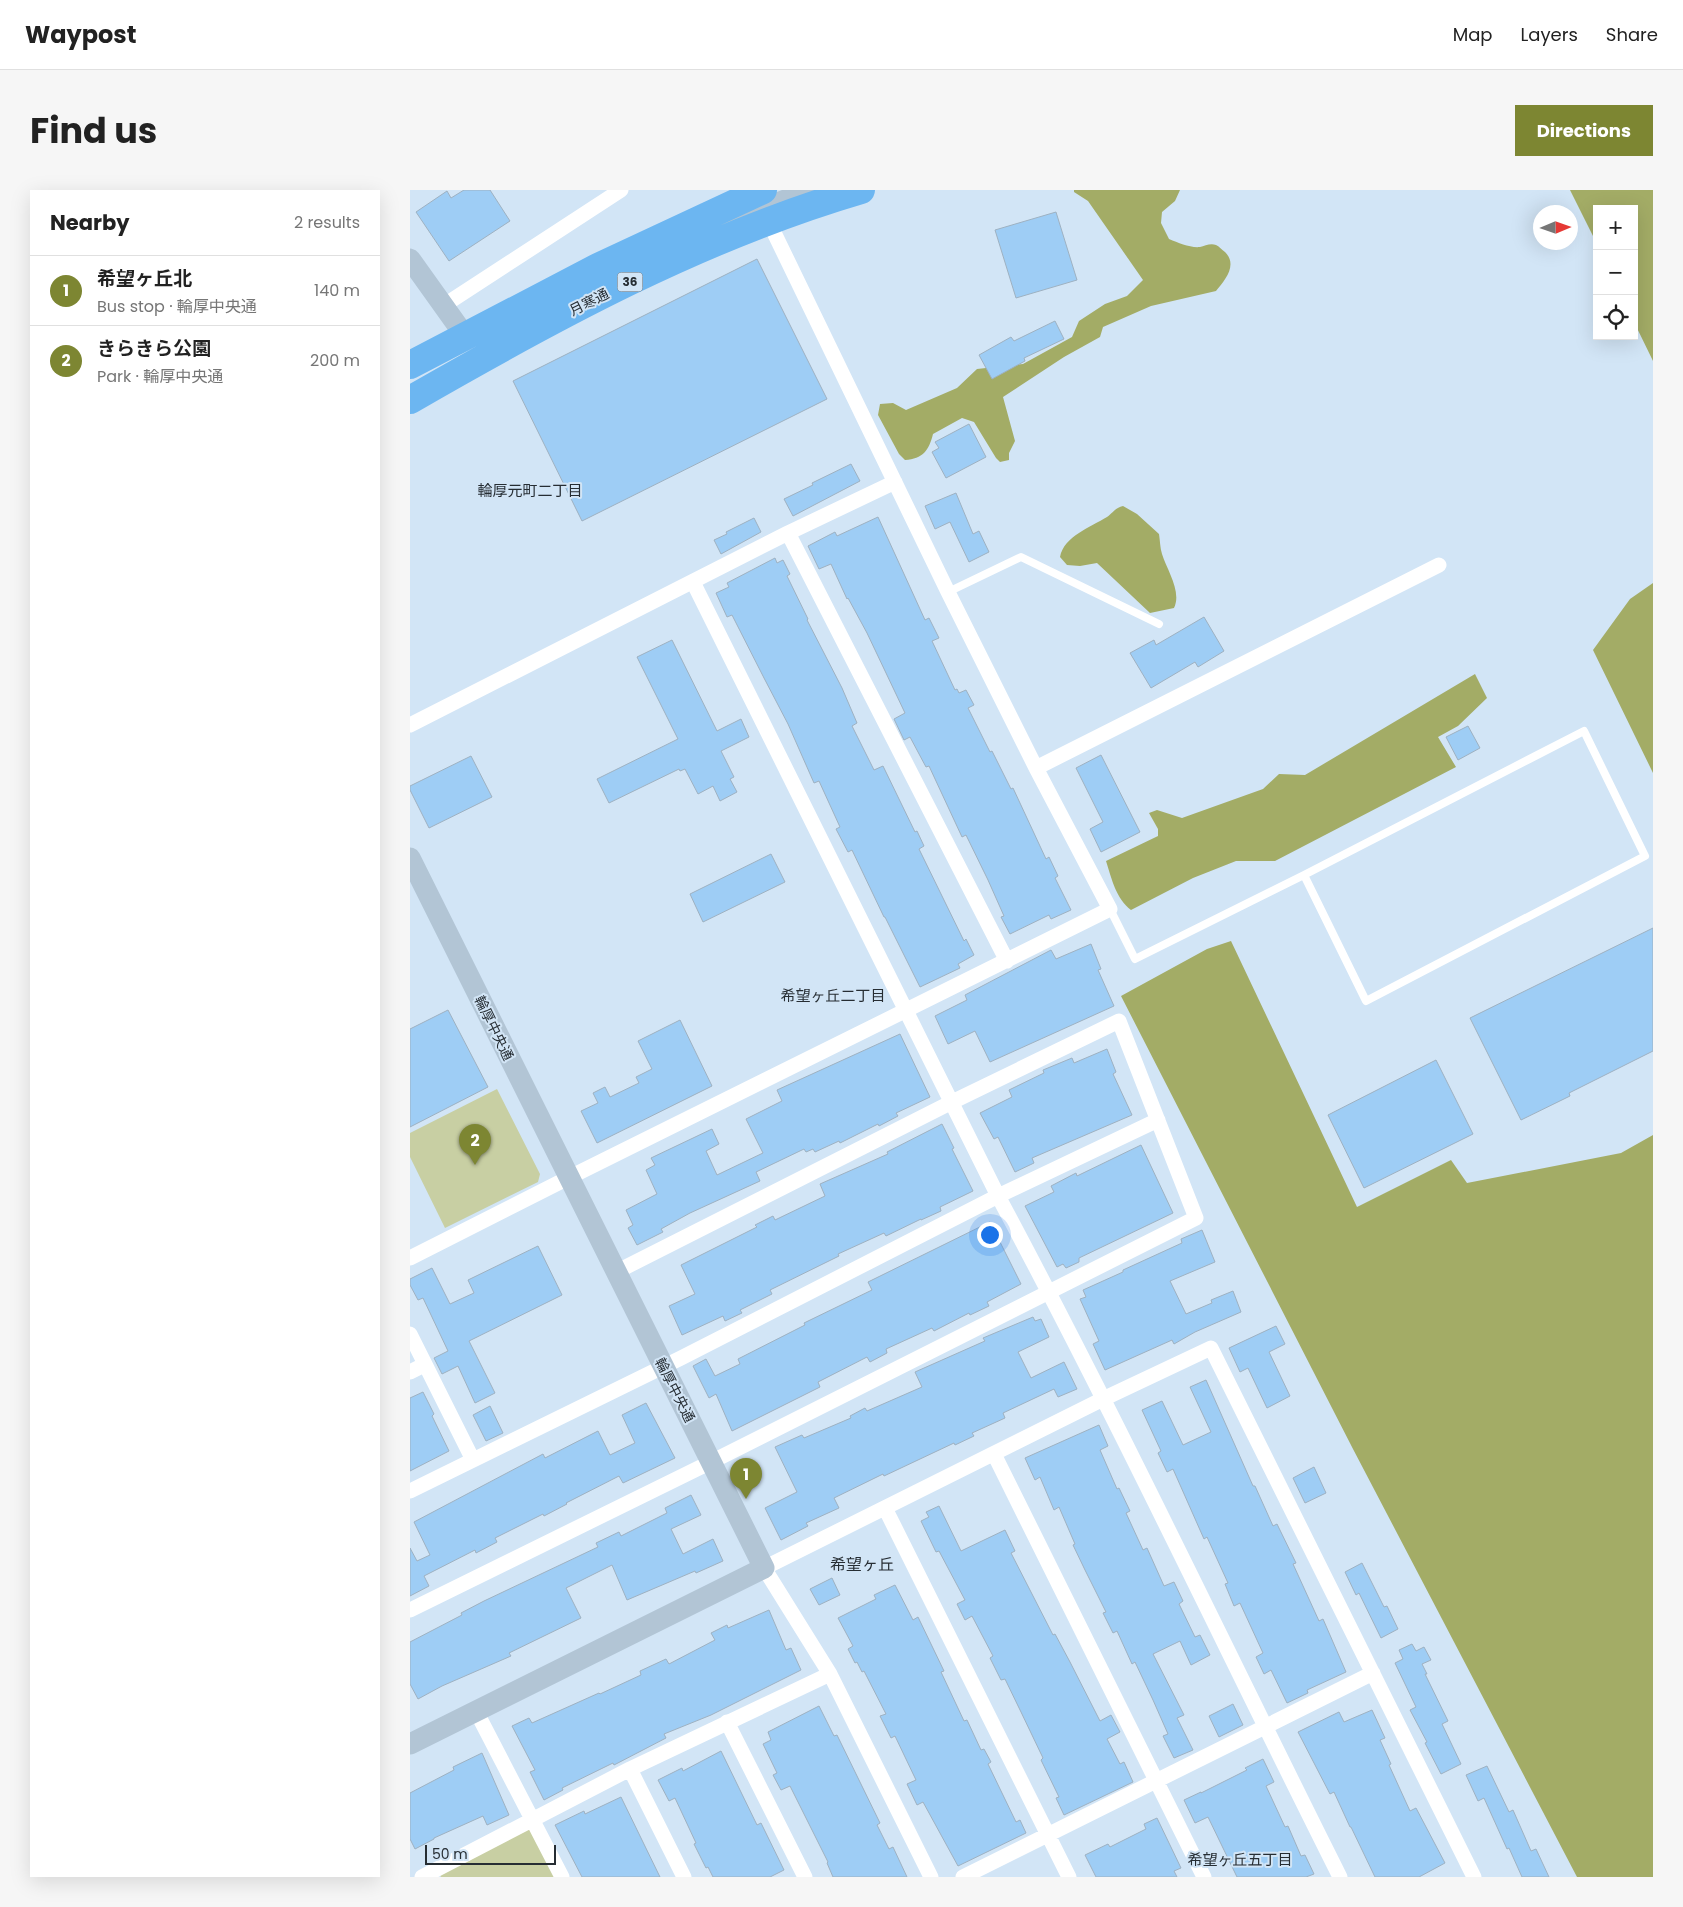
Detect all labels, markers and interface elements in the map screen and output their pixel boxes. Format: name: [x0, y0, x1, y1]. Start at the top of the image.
text: Waypost: [25, 18, 136, 51]
text: Map: [1453, 22, 1493, 47]
text: Layers: [1521, 22, 1578, 47]
text: Share: [1606, 22, 1658, 47]
button: Directions: [1515, 105, 1653, 156]
text: Find us: [30, 106, 157, 155]
north arrow: [1533, 205, 1578, 250]
map controls: [1593, 205, 1638, 340]
button: +: [1593, 205, 1638, 250]
text: Nearby: [50, 208, 130, 237]
text: 2 results: [294, 211, 360, 234]
button: −: [1593, 250, 1638, 295]
text: 希望ヶ丘北: [97, 265, 192, 292]
road number: 36: [618, 272, 642, 291]
text: 1: [63, 279, 69, 302]
text: 140 m: [314, 279, 360, 302]
street label: 月寒通: [566, 284, 612, 320]
text: Bus stop · 輪厚中央通: [97, 295, 257, 318]
button: locate: [1593, 295, 1638, 340]
text: きらきら公園: [97, 335, 211, 362]
text: 2: [61, 349, 71, 372]
text: 200 m: [310, 349, 360, 372]
text: Park · 輪厚中央通: [97, 365, 223, 388]
district label: 輪厚元町二丁目: [477, 480, 583, 501]
district label: 希望ヶ丘二丁目: [780, 985, 886, 1006]
street label: 輪厚中央通: [470, 992, 518, 1064]
pin: 2: [459, 1124, 491, 1165]
your location: [977, 1222, 1003, 1248]
street label: 輪厚中央通: [650, 1354, 700, 1426]
pin: 1: [730, 1458, 762, 1499]
district label: 希望ヶ丘: [830, 1553, 894, 1576]
scale bar: [425, 1842, 556, 1865]
text: 50 m: [432, 1844, 468, 1864]
district label: 希望ヶ丘五丁目: [1187, 1849, 1293, 1870]

